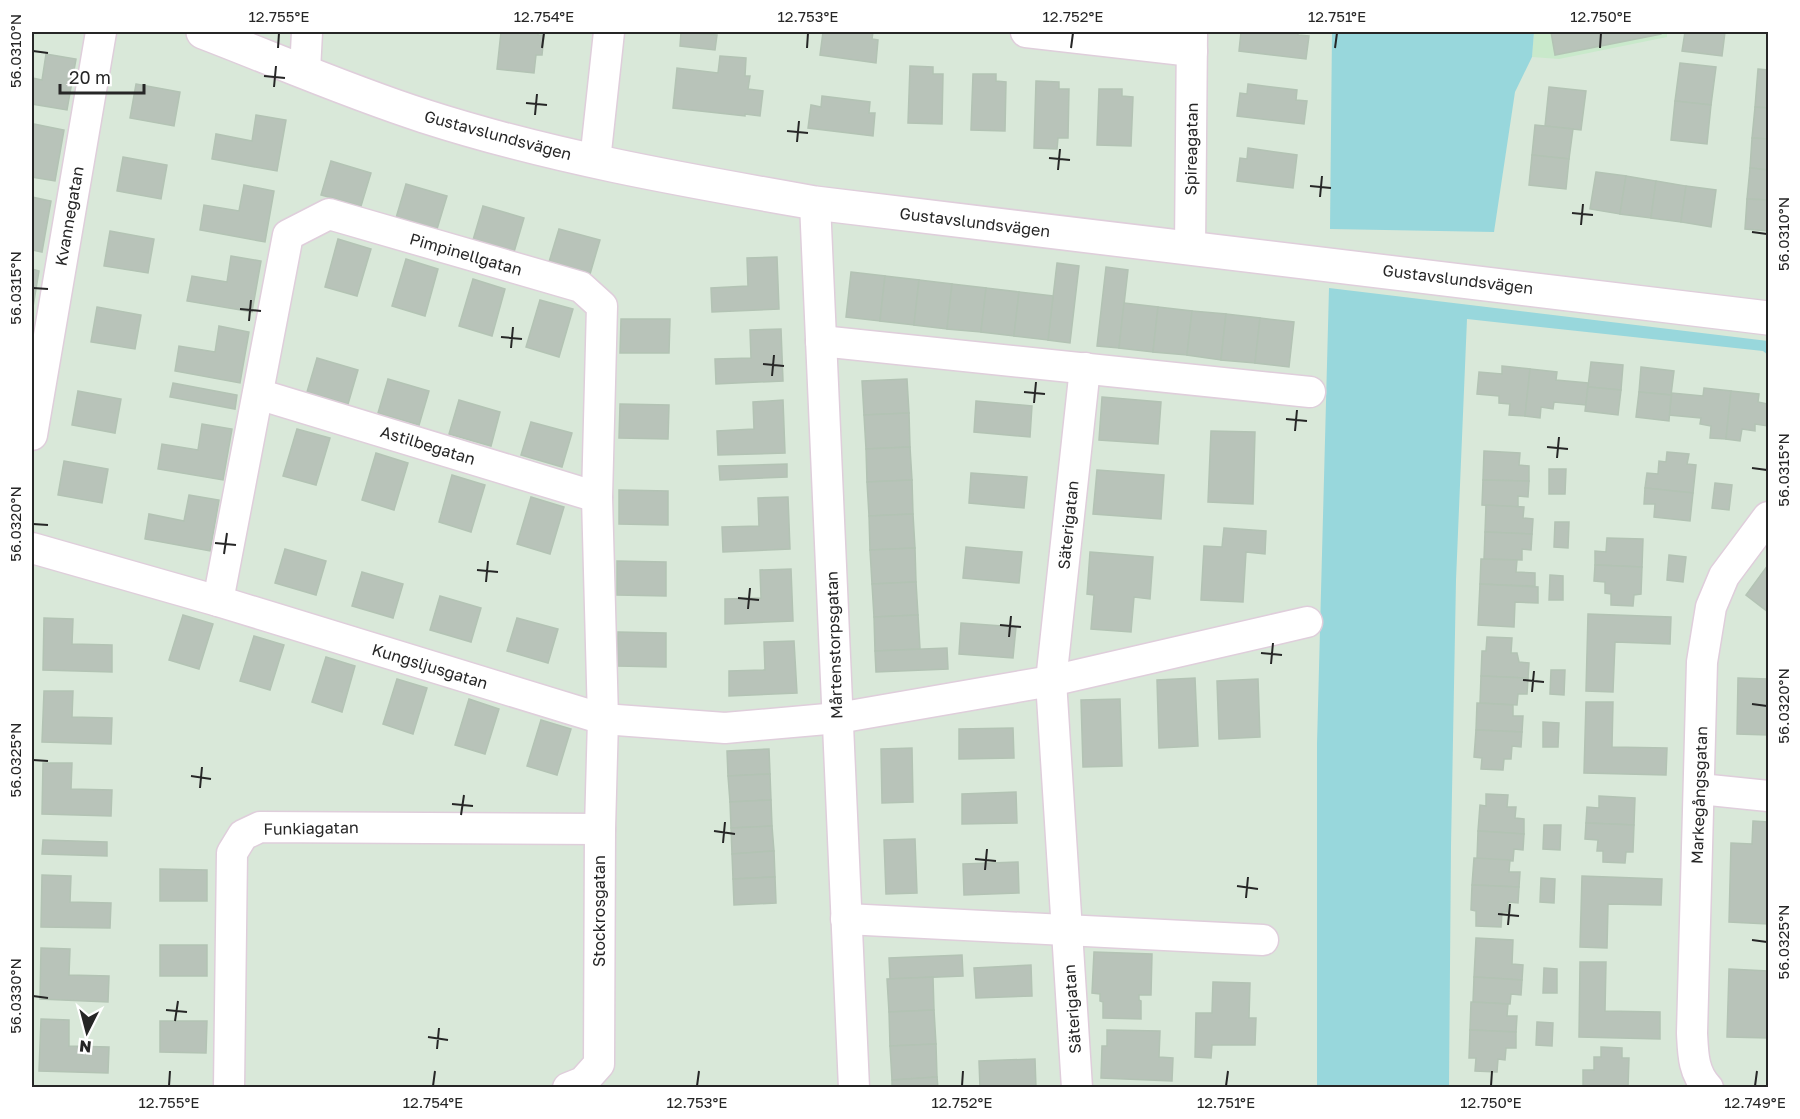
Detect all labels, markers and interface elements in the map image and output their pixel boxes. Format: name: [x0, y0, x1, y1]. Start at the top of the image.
text: 12.755°E: [249, 7, 309, 25]
text: 12.754°E: [514, 7, 574, 25]
text: 12.753°E: [778, 7, 838, 25]
text: 12.752°E: [1043, 7, 1103, 25]
text: 12.751°E: [1308, 7, 1366, 25]
text: 12.750°E: [1570, 7, 1632, 25]
text: 56.0310°N: [6, 14, 24, 88]
scale bar: [60, 57, 144, 95]
text: 20 m: [69, 66, 111, 88]
street label: Spireagatan: [1180, 102, 1202, 196]
street label: Gustavslundsvägen: [422, 106, 574, 164]
street label: Kvannegatan: [50, 165, 88, 267]
text: 56.0310°N: [1774, 197, 1792, 271]
street label: Gustavslundsvägen: [899, 203, 1051, 241]
street label: Pimpinellgatan: [407, 228, 525, 280]
text: 56.0315°N: [6, 251, 24, 325]
street label: Gustavslundsvägen: [1382, 260, 1534, 298]
street label: Astilbegatan: [378, 421, 478, 469]
text: 56.0315°N: [1774, 433, 1792, 507]
street label: Säterigatan: [1053, 480, 1083, 570]
text: 56.0320°N: [6, 486, 24, 562]
street label: Mårtenstorpsgatan: [821, 571, 847, 719]
street label: Kungsljusgatan: [370, 639, 490, 693]
text: 56.0320°N: [1774, 668, 1792, 744]
text: 56.0325°N: [6, 722, 24, 798]
street label: Markegångsgatan: [1687, 726, 1711, 864]
street label: Funkiagatan: [263, 817, 359, 839]
street label: Stockrosgatan: [589, 855, 609, 967]
text: 56.0325°N: [1774, 904, 1792, 980]
text: 56.0330°N: [6, 958, 24, 1034]
street label: Säterigatan: [1059, 964, 1085, 1054]
north arrow: [57, 1002, 117, 1062]
text: N: [78, 1036, 93, 1057]
text: 12.755°E: [139, 1093, 199, 1111]
text: 12.754°E: [403, 1093, 463, 1111]
text: 12.753°E: [667, 1093, 727, 1111]
text: 12.752°E: [932, 1093, 992, 1111]
text: 12.751°E: [1197, 1093, 1255, 1111]
text: 12.750°E: [1460, 1093, 1522, 1111]
text: 12.749°E: [1724, 1093, 1786, 1111]

